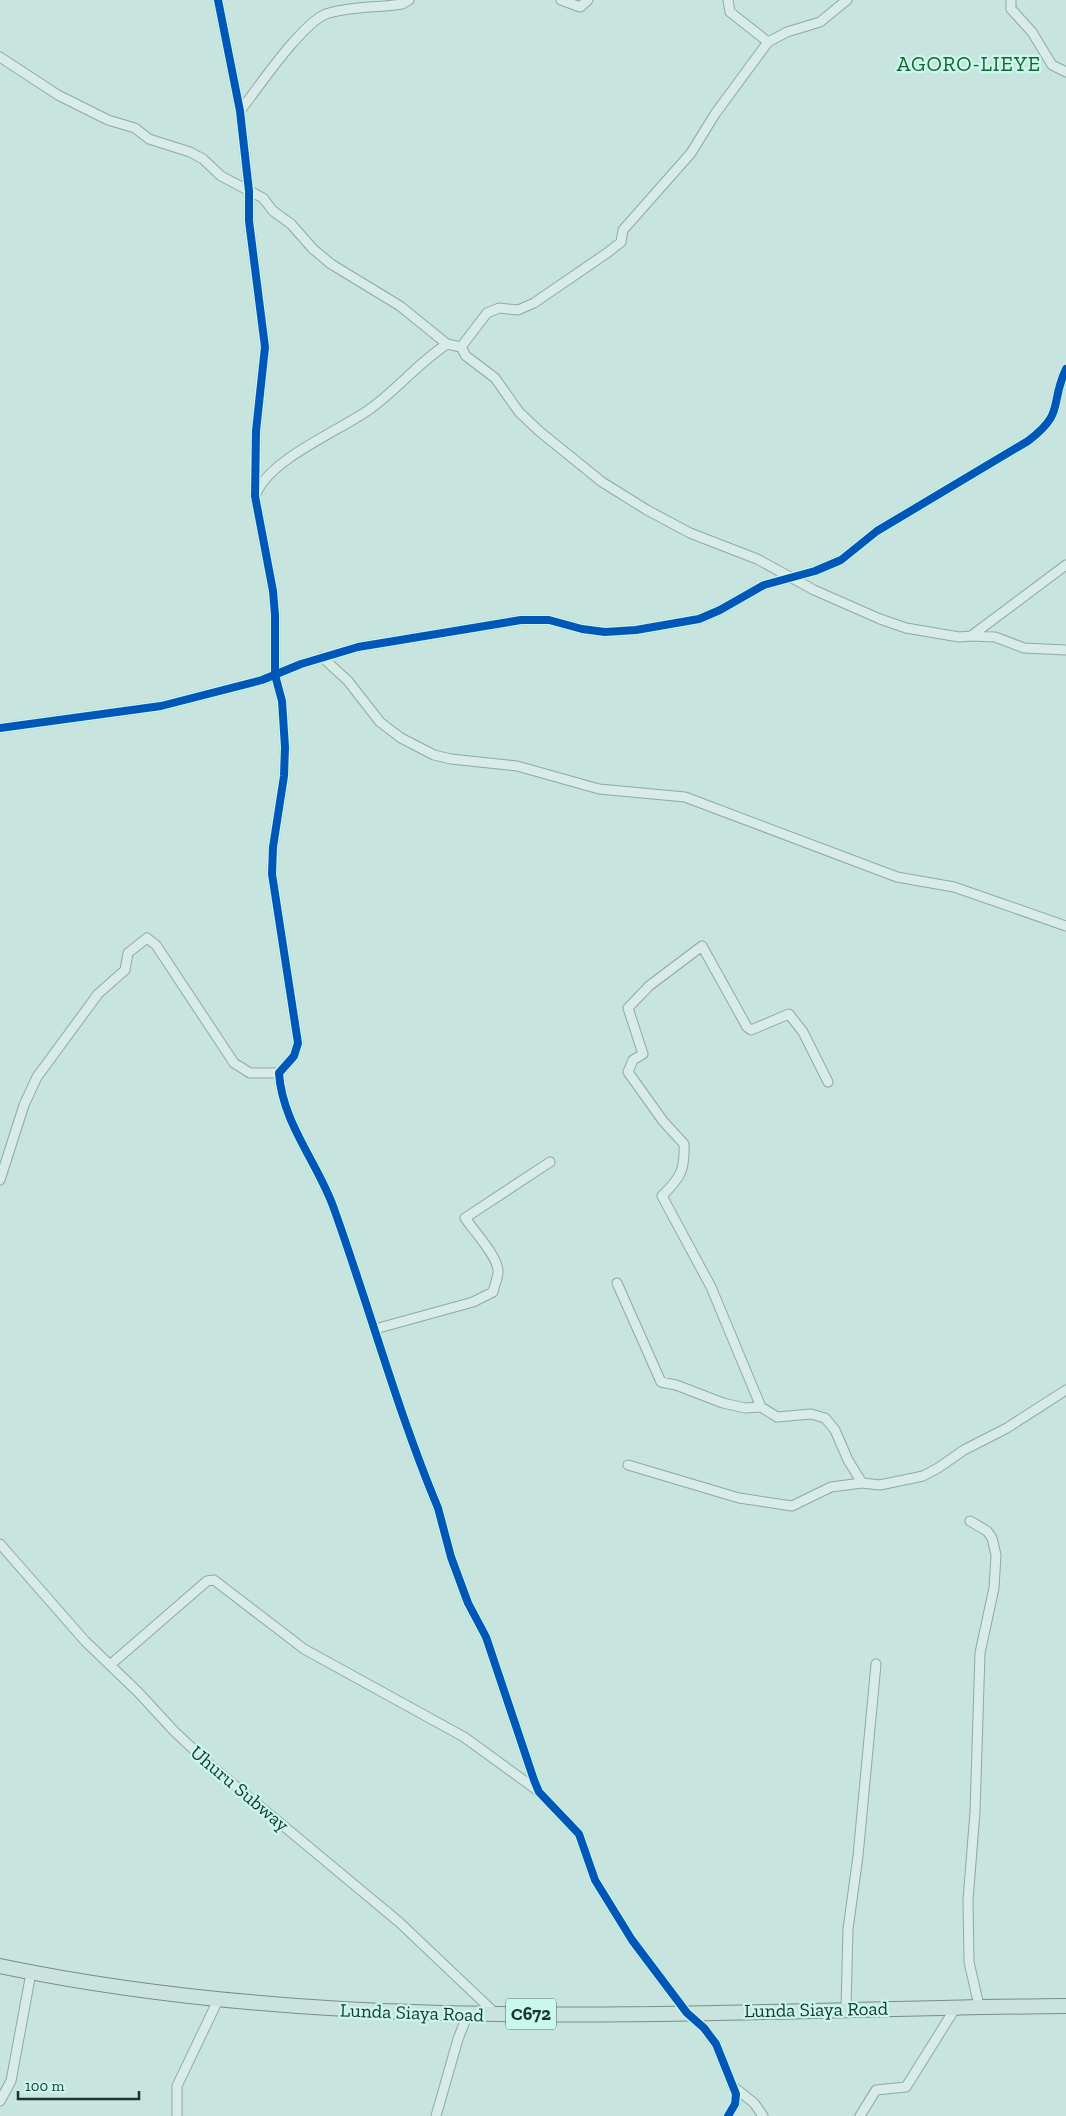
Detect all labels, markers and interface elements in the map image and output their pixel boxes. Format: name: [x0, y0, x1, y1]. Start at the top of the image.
district label: AGORO-LIEYE: [897, 51, 1041, 76]
street label: Uhuru Subway: [186, 1740, 294, 1836]
street label: Lunda Siaya Road: [744, 1997, 889, 2022]
street label: Lunda Siaya Road: [340, 1998, 485, 2027]
road number: C672: [506, 1998, 556, 2030]
scale bar: [18, 2068, 139, 2100]
text: 100 m: [25, 2077, 64, 2095]

